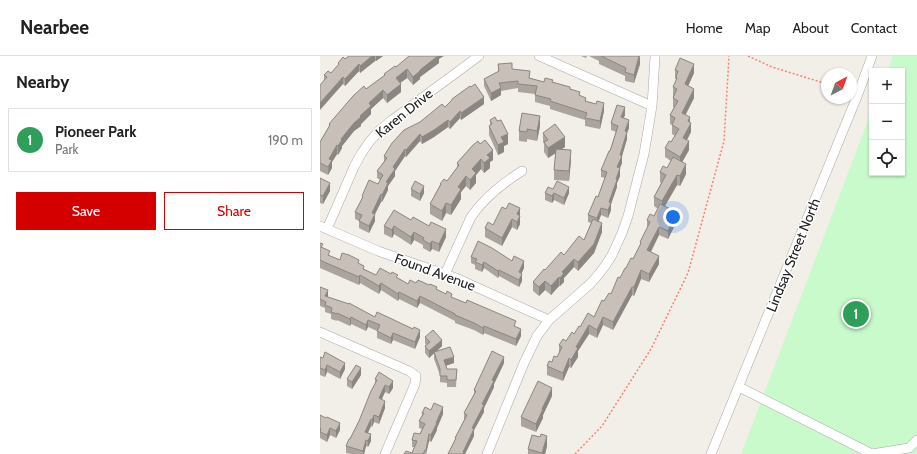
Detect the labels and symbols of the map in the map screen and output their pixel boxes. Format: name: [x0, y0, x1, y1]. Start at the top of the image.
north arrow: [821, 68, 857, 104]
street label: Karen Drive: [372, 84, 436, 142]
street label: Lindsay Street North: [762, 195, 824, 315]
your location: [663, 207, 683, 227]
street label: Found Avenue: [392, 249, 478, 295]
pin: 1: [843, 299, 869, 329]

